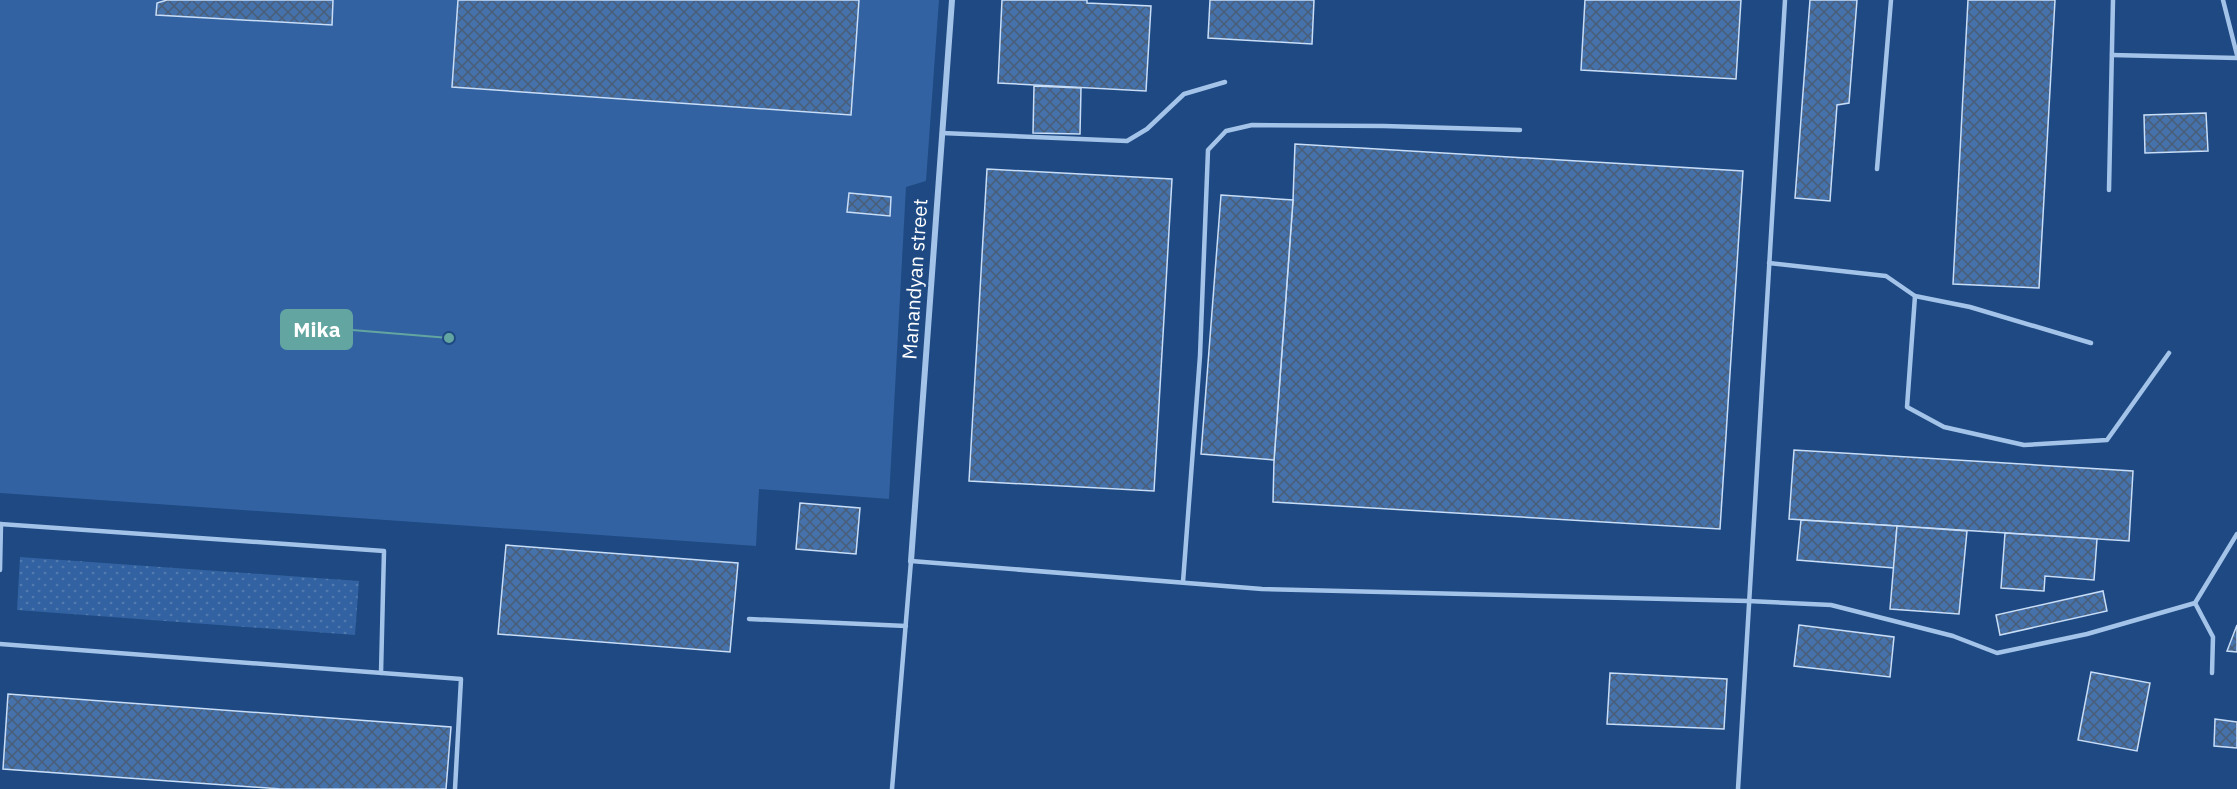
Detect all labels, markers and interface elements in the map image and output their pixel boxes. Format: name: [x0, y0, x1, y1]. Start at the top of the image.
street label: Manandyan street: [895, 198, 934, 360]
callout: Mika: [281, 310, 352, 349]
text: Mika: [293, 315, 341, 343]

